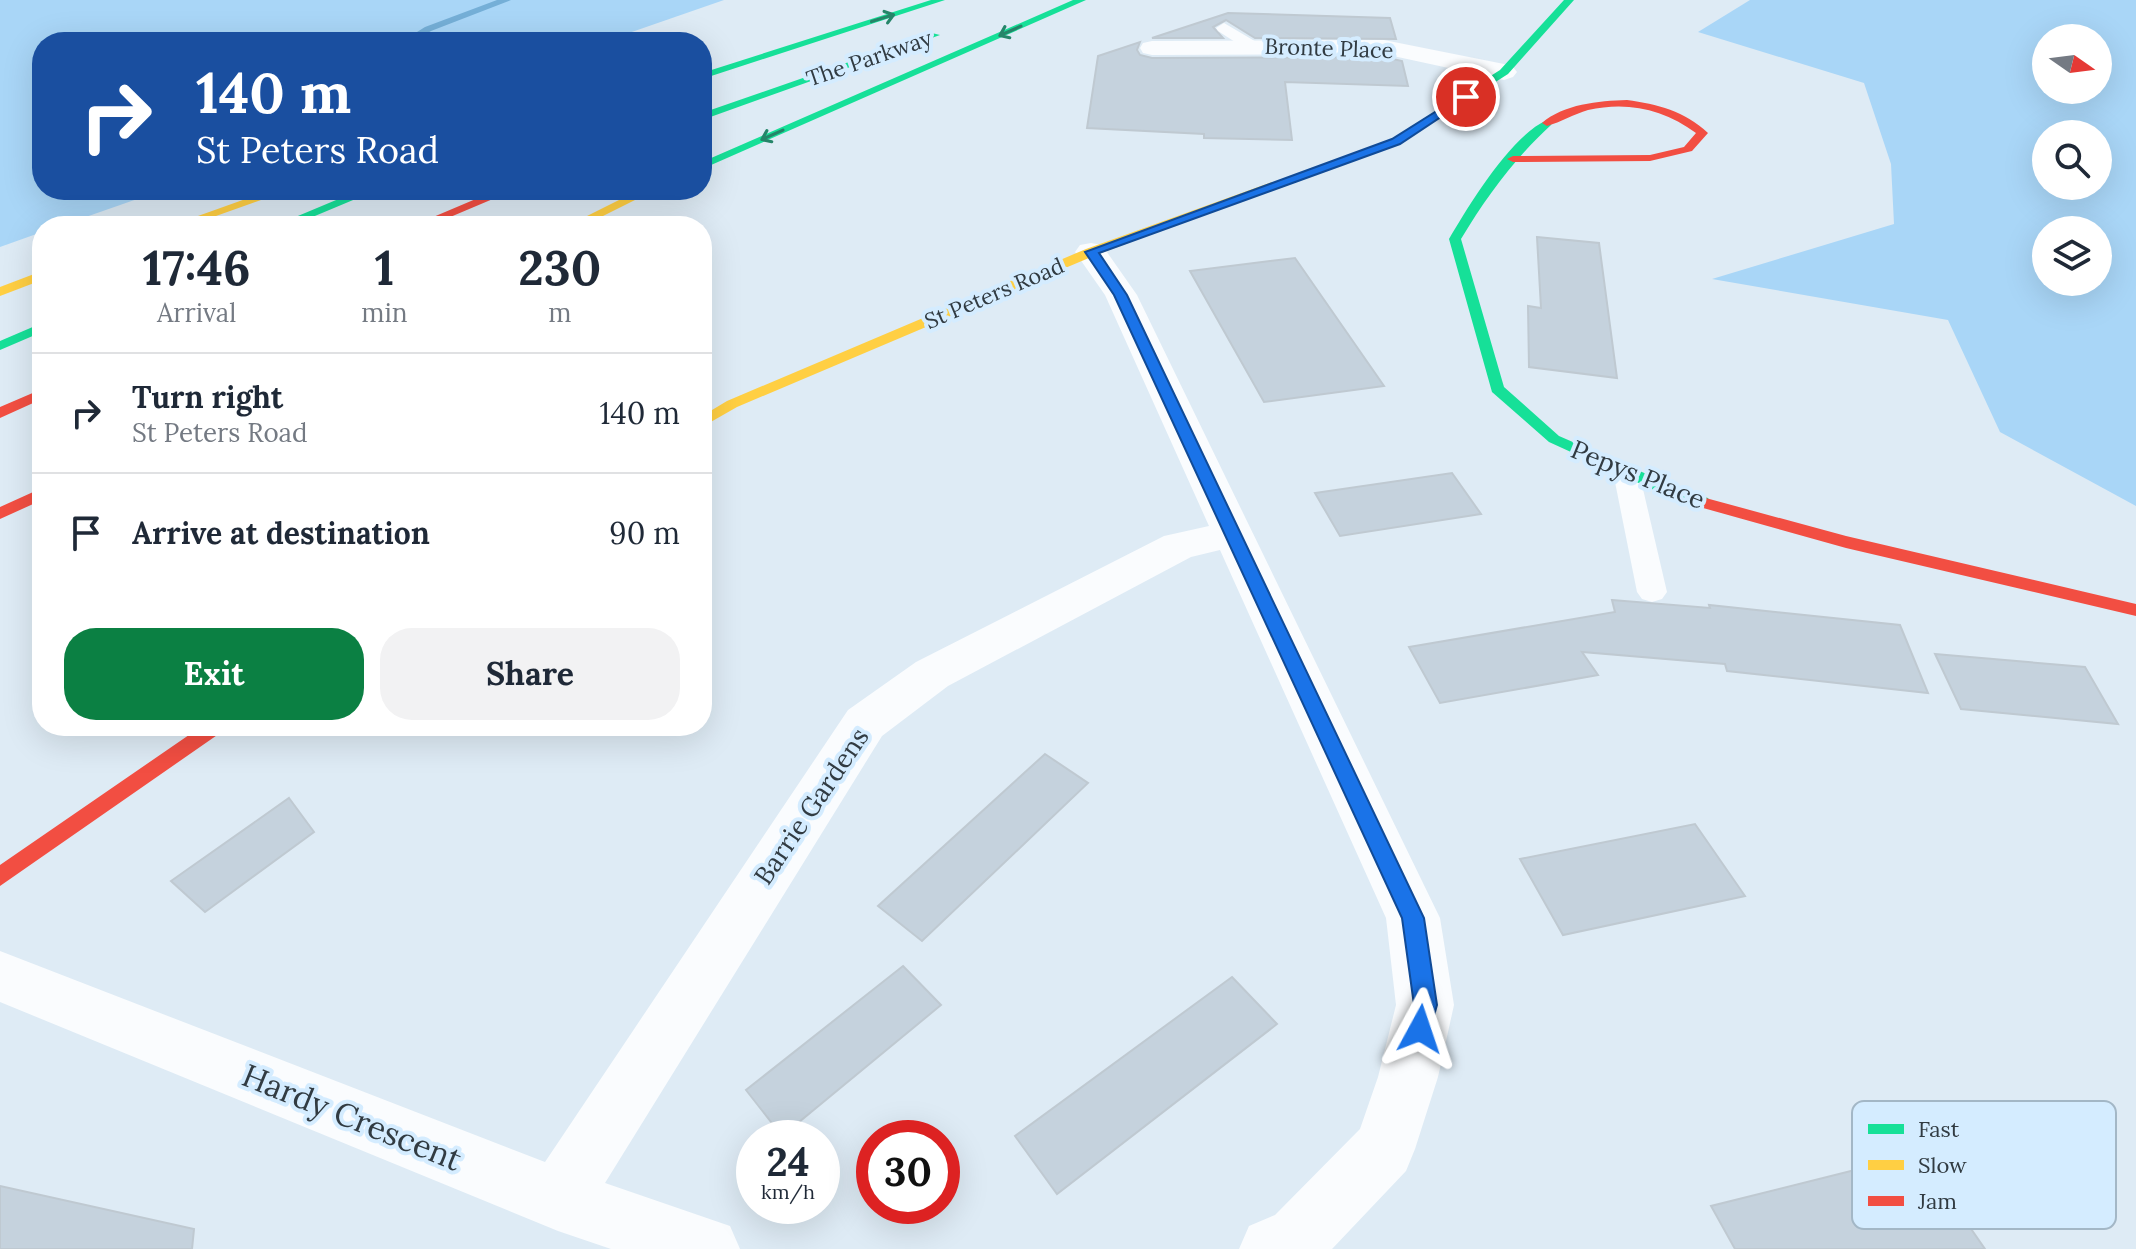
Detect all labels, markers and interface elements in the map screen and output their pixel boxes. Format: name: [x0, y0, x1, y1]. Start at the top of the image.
one-way arrow: [870, 10, 895, 24]
street label: The Parkway: [803, 23, 936, 93]
north arrow: [2032, 24, 2112, 104]
map controls: [2032, 24, 2112, 296]
one-way arrow: [998, 25, 1023, 40]
street label: Bronte Place: [1264, 32, 1394, 64]
text: 140 m: [196, 57, 351, 128]
pin: [1432, 63, 1500, 131]
icon: right: [64, 64, 168, 168]
icon: arrive: [1444, 75, 1488, 119]
button: search: [2032, 120, 2112, 200]
text: St Peters Road: [196, 127, 439, 173]
one-way arrow: [760, 129, 784, 144]
button: layers: [2032, 216, 2112, 296]
text: 17:46: [143, 237, 251, 298]
text: 1: [375, 237, 394, 298]
text: 230: [518, 237, 601, 298]
street label: St Peters Road: [920, 251, 1068, 335]
text: Arrival: [157, 296, 236, 329]
text: min: [361, 296, 408, 329]
text: m: [548, 296, 571, 329]
text: Turn right: [132, 378, 283, 416]
icon: right: [64, 391, 108, 435]
text: 140 m: [599, 394, 680, 432]
text: St Peters Road: [132, 416, 308, 449]
street label: Pepys Place: [1566, 432, 1710, 516]
icon: arrive: [64, 511, 108, 555]
text: Arrive at destination: [132, 514, 430, 552]
text: 90 m: [609, 514, 680, 552]
button: Exit: [64, 628, 364, 720]
button: Share: [380, 628, 680, 720]
street label: Barrie Gardens: [746, 721, 876, 891]
position arrow: [1378, 987, 1462, 1071]
street label: Hardy Crescent: [236, 1054, 468, 1180]
legend: [1852, 1101, 2116, 1229]
text: Fast: [1918, 1115, 1960, 1143]
speed limit sign: 30: [856, 1120, 960, 1224]
text: 24: [766, 1136, 810, 1187]
text: Slow: [1918, 1151, 1967, 1179]
text: km/h: [761, 1179, 815, 1204]
text: Jam: [1917, 1187, 1957, 1215]

